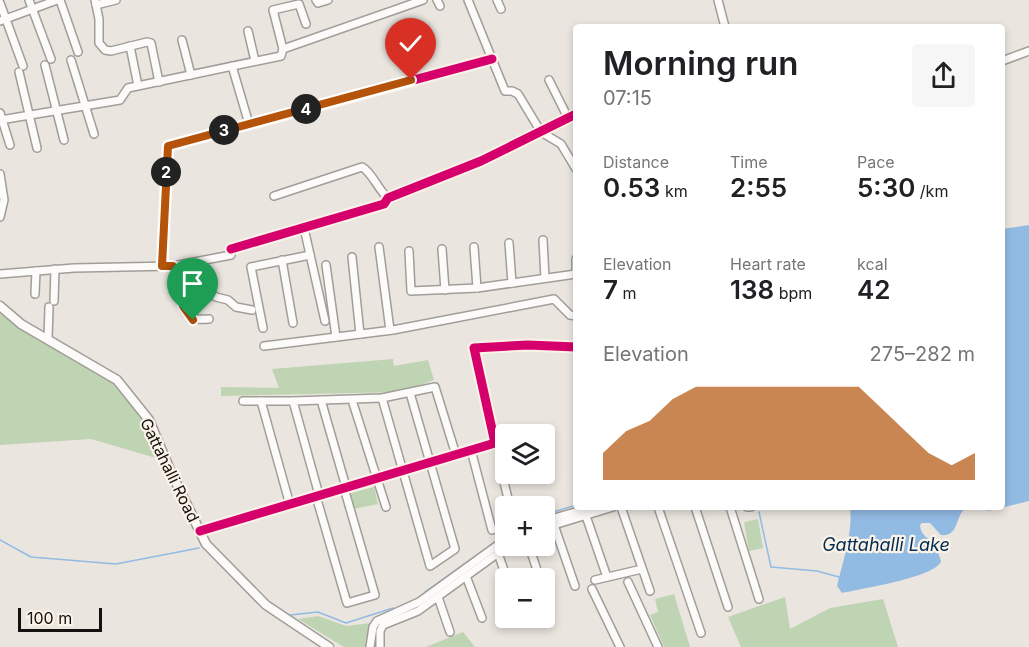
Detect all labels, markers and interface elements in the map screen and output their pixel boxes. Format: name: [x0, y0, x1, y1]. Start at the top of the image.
pin: [385, 18, 436, 80]
icon: check: [394, 27, 427, 60]
text: Morning run: [603, 43, 798, 83]
button: share: [912, 44, 975, 107]
text: 07:15: [603, 86, 652, 110]
pin: 4: [291, 94, 321, 124]
text: 4: [301, 99, 311, 119]
pin: 3: [209, 115, 239, 145]
text: 3: [219, 120, 229, 140]
text: Distance: [603, 152, 669, 172]
text: Time: [730, 152, 768, 172]
text: Pace: [857, 152, 895, 172]
pin: 2: [151, 157, 181, 187]
text: 2: [161, 162, 171, 182]
text: 0.53: [603, 172, 660, 203]
text: 2:55: [730, 172, 787, 203]
text: 5:30: [857, 172, 915, 203]
text: km: [660, 181, 688, 201]
text: /km: [915, 181, 948, 201]
text: Elevation: [603, 254, 672, 274]
text: Heart rate: [730, 254, 806, 274]
text: kcal: [857, 254, 888, 274]
pin: [167, 258, 218, 320]
icon: arrive: [176, 267, 209, 300]
text: 7: [603, 274, 618, 305]
text: 138: [730, 274, 774, 305]
text: 42: [857, 274, 891, 305]
text: m: [618, 283, 637, 303]
text: bpm: [774, 283, 812, 303]
text: Elevation: [603, 342, 689, 366]
text: 275–282 m: [870, 342, 975, 366]
street label: Gattahalli Road: [136, 415, 204, 525]
map controls: [495, 424, 555, 628]
button: layers: [495, 424, 555, 484]
button: +: [495, 496, 555, 556]
water label: Gattahalli Lake: [822, 534, 950, 555]
button: −: [495, 568, 555, 628]
scale bar: [18, 605, 102, 632]
text: 100 m: [27, 608, 72, 628]

